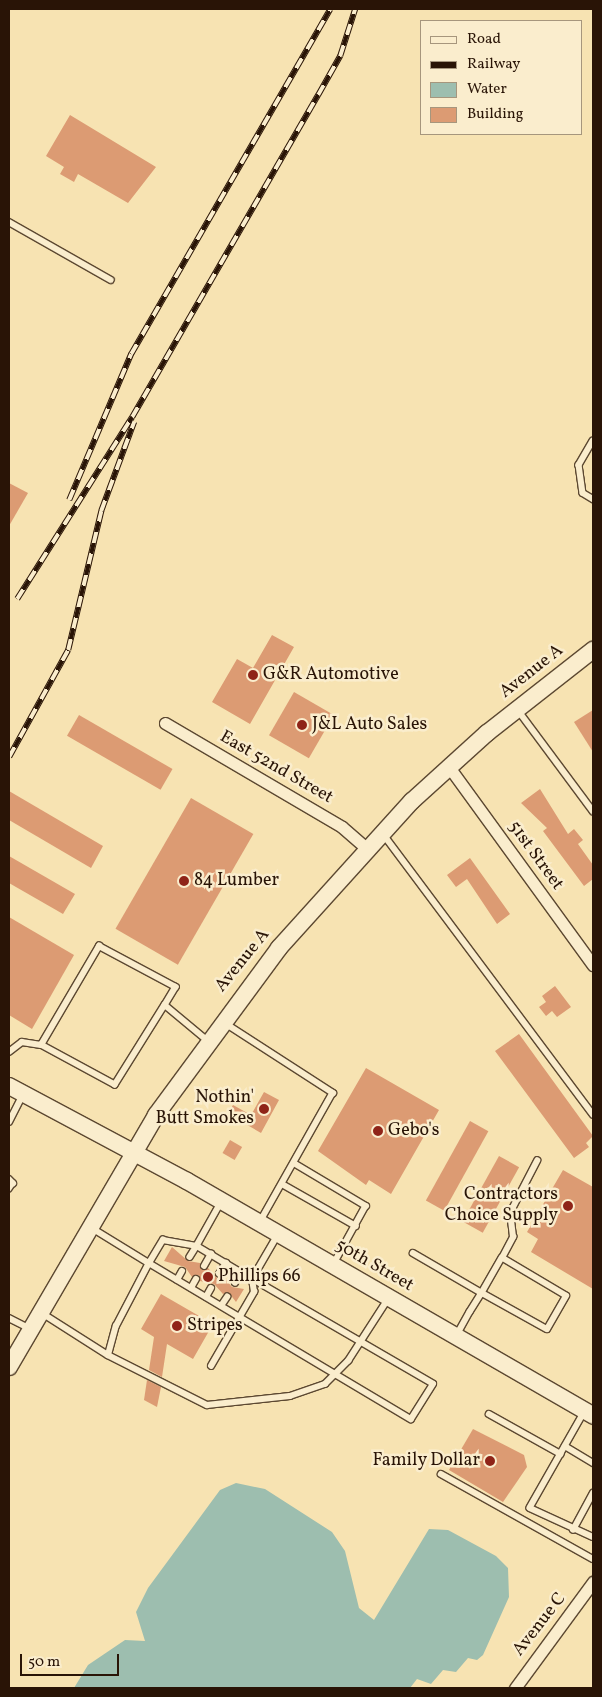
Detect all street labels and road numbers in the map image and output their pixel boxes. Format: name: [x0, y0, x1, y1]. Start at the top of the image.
street label: Avenue A: [496, 640, 568, 704]
street label: East 52nd Street: [215, 727, 337, 809]
street label: 51st Street: [503, 817, 567, 895]
street label: Avenue A: [211, 925, 275, 997]
street label: 50th Street: [331, 1235, 417, 1297]
street label: Avenue C: [509, 1589, 571, 1661]

